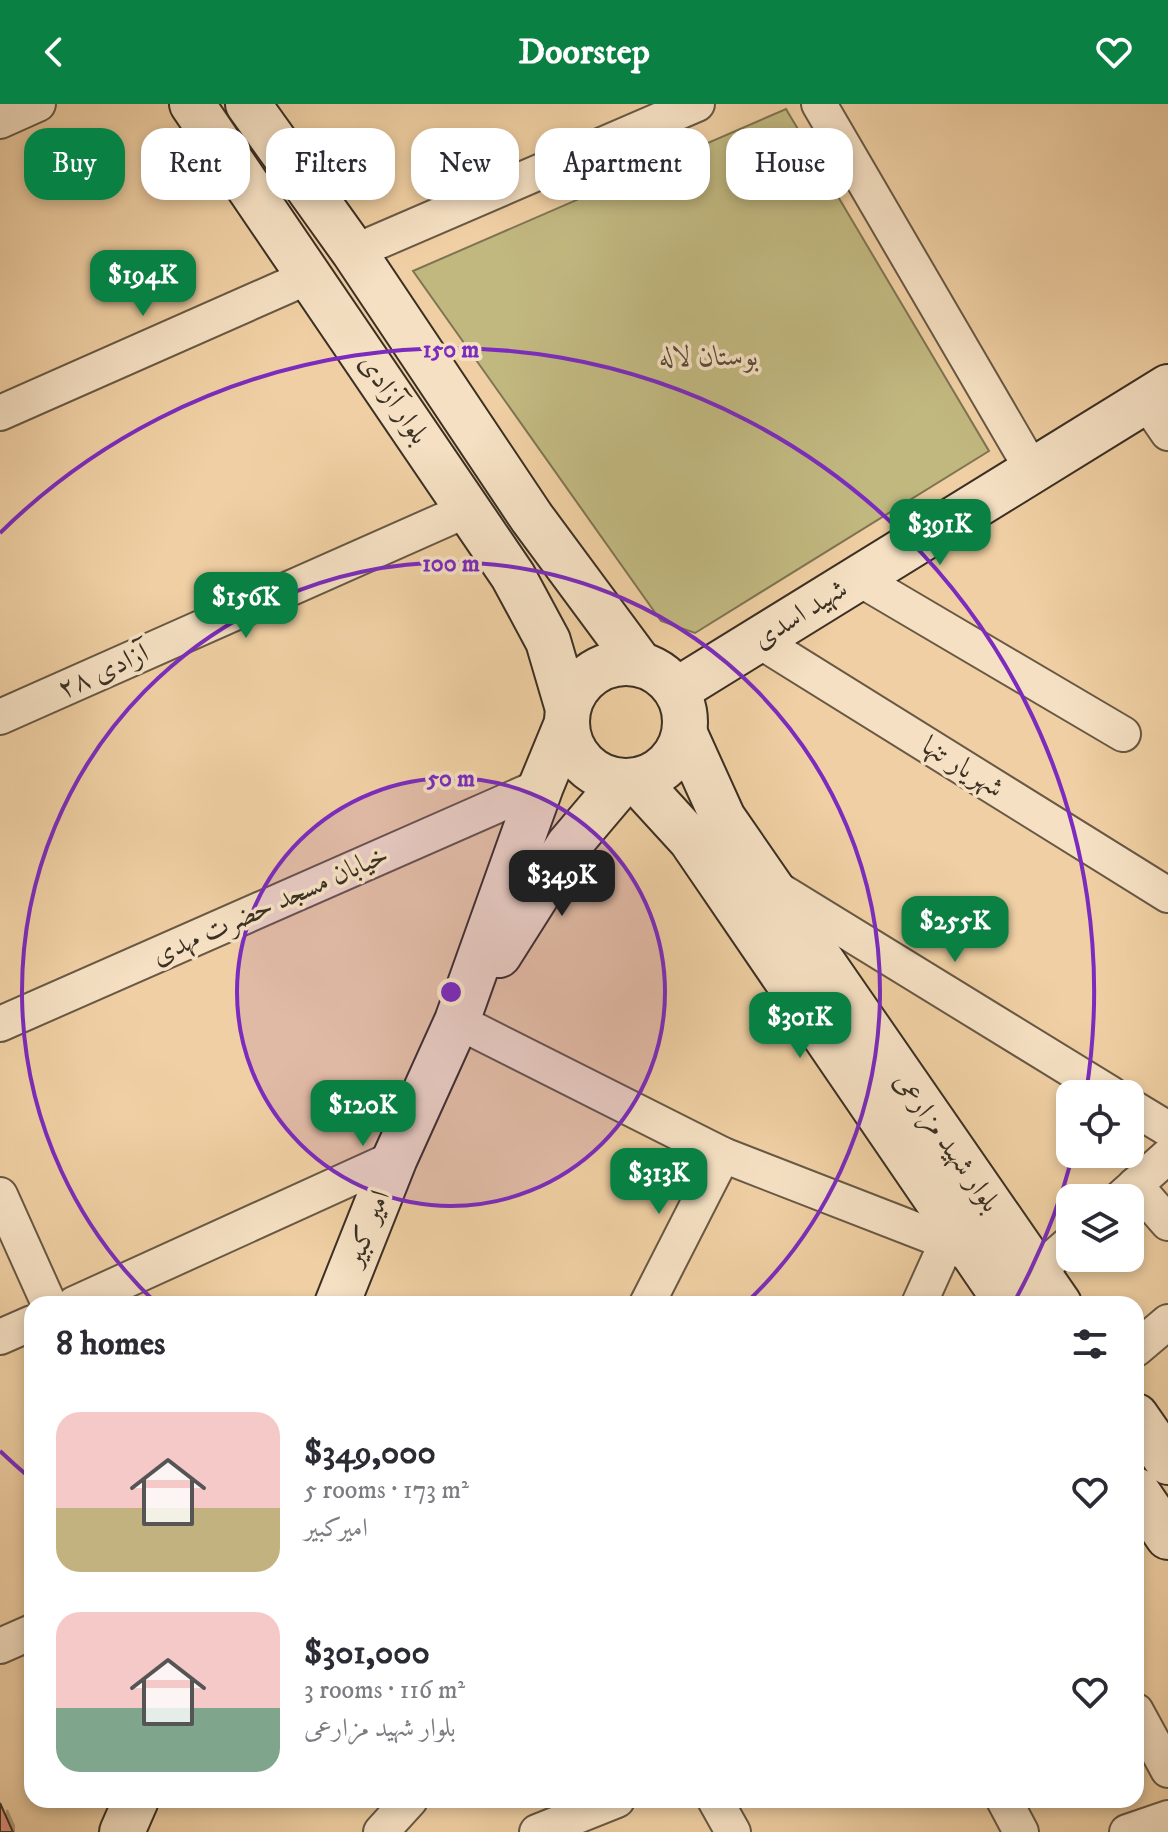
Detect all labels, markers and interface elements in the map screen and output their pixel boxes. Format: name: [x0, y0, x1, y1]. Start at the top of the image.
icon: back: [32, 30, 76, 74]
text: Doorstep: [518, 30, 650, 75]
icon: heart: [1092, 30, 1136, 74]
chip: Buy: [24, 128, 125, 200]
chip: Rent: [141, 128, 250, 200]
chip: Filters: [266, 128, 395, 200]
chip: New: [411, 128, 519, 200]
chip: Apartment: [535, 128, 710, 200]
chip: House: [726, 128, 853, 200]
pin: $194K: [87, 250, 199, 318]
text: $194K: [108, 259, 178, 292]
text: 150 m: [423, 335, 479, 365]
park label: بوستان لاله: [659, 339, 759, 374]
street label: بلوار آزادی: [351, 347, 437, 451]
pin: $391K: [884, 499, 996, 567]
text: $391K: [908, 508, 972, 541]
text: 100 m: [422, 549, 480, 579]
street label: شهید اسدی: [746, 571, 854, 657]
pin: $156K: [190, 572, 302, 640]
text: $156K: [212, 581, 280, 614]
street label: آزادی ۲۸: [52, 634, 157, 707]
street label: شهریار تنها: [915, 728, 1011, 806]
text: 50 m: [426, 764, 475, 794]
street label: خیابان مسجد حضرت مهدی: [146, 837, 394, 973]
pin: $349K: [506, 850, 618, 918]
text: $349K: [527, 859, 597, 892]
pin: $255K: [899, 896, 1011, 964]
text: $255K: [920, 905, 990, 938]
centre of rings: [437, 978, 465, 1006]
pin: $301K: [744, 992, 856, 1060]
text: $301K: [767, 1001, 833, 1034]
street label: بلوار شهید مزارعی: [885, 1065, 1008, 1220]
pin: $120K: [307, 1080, 419, 1148]
map controls: [1056, 1080, 1144, 1272]
button: locate: [1056, 1080, 1144, 1168]
text: $120K: [329, 1089, 397, 1122]
pin: $313K: [603, 1148, 715, 1216]
text: $313K: [628, 1157, 690, 1190]
button: layers: [1056, 1184, 1144, 1272]
street label: امیر کبیر: [335, 1185, 398, 1274]
icon: filters: [1068, 1322, 1112, 1366]
text: 8 homes: [56, 1323, 165, 1365]
text: $349,000: [304, 1432, 436, 1474]
icon: home: [120, 1444, 216, 1540]
icon: heart: [1068, 1470, 1112, 1514]
text: 5 rooms · 173 m²: [304, 1474, 469, 1507]
text: امیرکبیر: [304, 1512, 368, 1545]
text: $301,000: [304, 1632, 430, 1674]
icon: home: [120, 1644, 216, 1740]
icon: heart: [1068, 1670, 1112, 1714]
text: 3 rooms · 116 m²: [304, 1674, 465, 1707]
text: بلوار شهید مزارعی: [304, 1712, 456, 1745]

